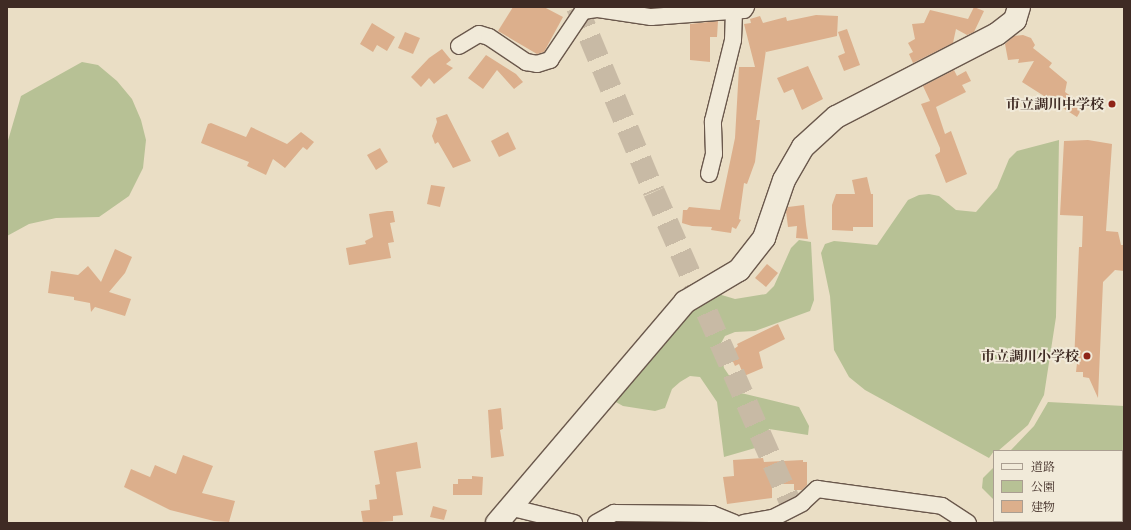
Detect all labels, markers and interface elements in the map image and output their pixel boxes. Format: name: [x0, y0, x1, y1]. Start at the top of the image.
place label: 市立調川中学校: [1006, 96, 1104, 112]
marker: 市立調川中学校: [1107, 99, 1117, 109]
place label: 市立調川小学校: [981, 348, 1079, 364]
marker: 市立調川小学校: [1082, 351, 1092, 361]
legend: [993, 450, 1123, 522]
text: 道路: [1031, 458, 1055, 475]
text: 公園: [1031, 478, 1055, 495]
text: 建物: [1031, 498, 1055, 515]

